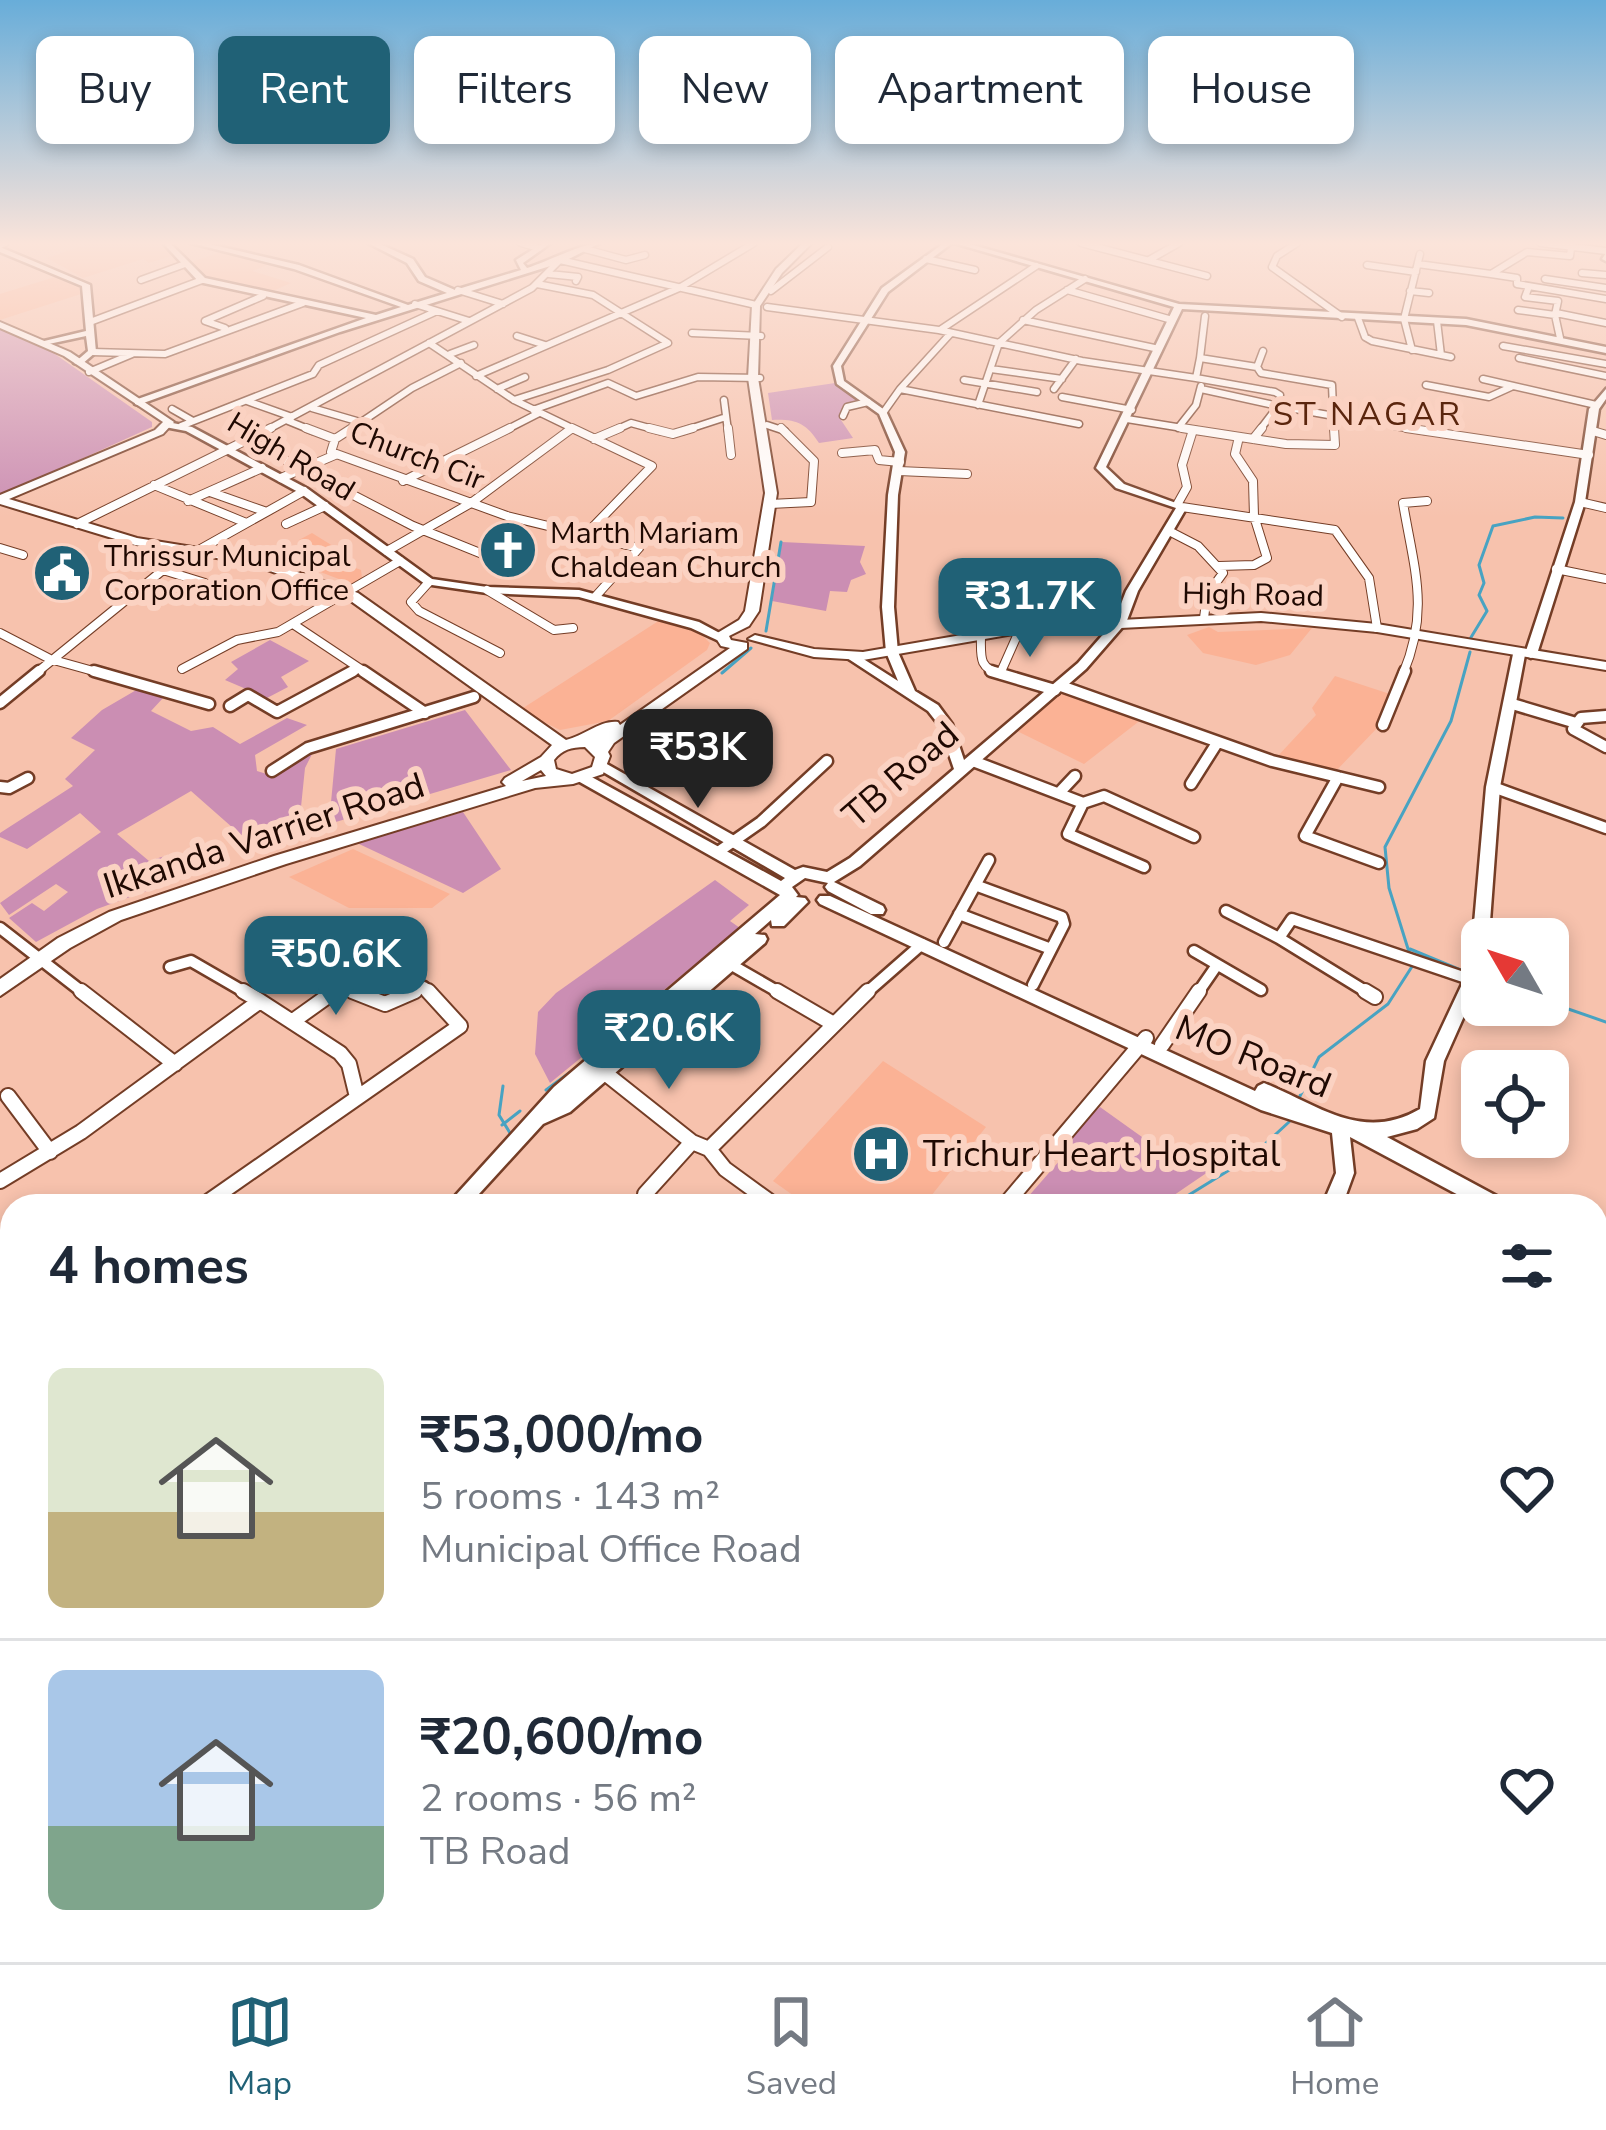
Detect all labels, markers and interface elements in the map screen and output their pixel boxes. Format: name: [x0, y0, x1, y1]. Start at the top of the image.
chip: Buy: [36, 36, 194, 144]
chip: Rent: [218, 36, 390, 144]
chip: Filters: [414, 36, 615, 144]
chip: New: [639, 36, 811, 144]
chip: Apartment: [835, 36, 1124, 144]
chip: House: [1148, 36, 1354, 144]
district label: ST NAGAR: [1273, 392, 1463, 437]
street label: High Road: [220, 403, 362, 511]
street label: Church Cir: [344, 412, 490, 501]
place label: Marth Mariam Chaldean Church: [550, 513, 782, 588]
church icon: Marth Mariam Chaldean Church: [477, 519, 539, 581]
place label: Thrissur Municipal Corporation Office: [104, 536, 351, 611]
public building icon: Thrissur Municipal Corporation Office: [31, 542, 93, 604]
pin: ₹31.7K: [932, 558, 1128, 660]
text: ₹31.7K: [965, 570, 1095, 623]
street label: High Road: [1182, 573, 1324, 617]
pin: ₹53K: [627, 709, 769, 811]
street label: TB Road: [832, 711, 970, 839]
text: ₹53K: [650, 721, 746, 774]
street label: Ikkanda Varrier Road: [97, 761, 431, 911]
pin: ₹50.6K: [238, 916, 434, 1018]
north arrow: [1461, 918, 1569, 1026]
map controls: [1461, 918, 1569, 1158]
text: ₹50.6K: [271, 928, 401, 981]
pin: ₹20.6K: [571, 990, 767, 1092]
text: ₹20.6K: [604, 1002, 734, 1055]
street label: MO Roard: [1168, 1004, 1338, 1110]
button: locate: [1461, 1050, 1569, 1158]
hospital icon: Trichur Heart Hospital: [850, 1123, 912, 1185]
place label: Trichur Heart Hospital: [923, 1130, 1281, 1179]
text: 4 homes: [48, 1231, 249, 1301]
icon: filters: [1494, 1233, 1560, 1299]
text: ₹53,000/mo: [420, 1400, 703, 1470]
icon: home: [144, 1416, 288, 1560]
icon: heart: [1494, 1455, 1560, 1521]
text: 5 rooms · 143 m²: [420, 1470, 720, 1523]
text: Municipal Office Road: [420, 1523, 802, 1576]
text: ₹20,600/mo: [420, 1702, 703, 1772]
icon: home: [144, 1718, 288, 1862]
icon: heart: [1494, 1757, 1560, 1823]
text: 2 rooms · 56 m²: [420, 1772, 697, 1825]
text: TB Road: [420, 1825, 571, 1878]
tab: Map: [227, 1989, 293, 2106]
tab: Saved: [746, 1989, 837, 2106]
tab: Home: [1290, 1989, 1379, 2106]

